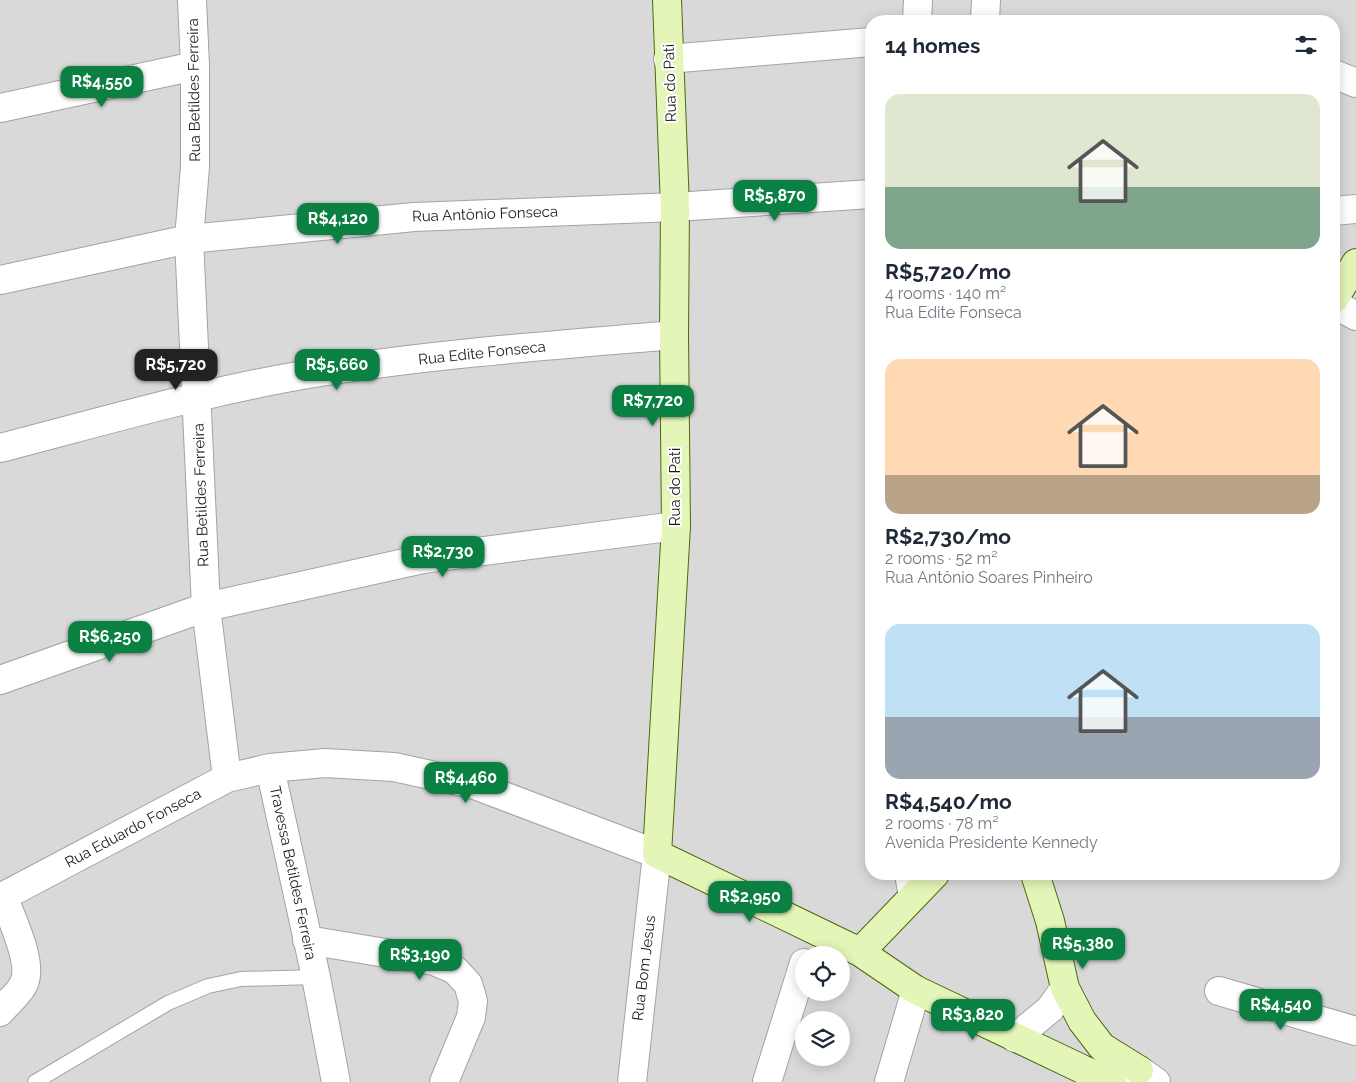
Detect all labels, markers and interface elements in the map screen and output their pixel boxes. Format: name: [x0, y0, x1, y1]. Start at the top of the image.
street label: Rua Betildes Ferreira: [184, 18, 204, 162]
icon: filters: [1292, 31, 1320, 59]
text: 14 homes: [885, 33, 980, 58]
street label: Rua do Pati: [660, 44, 680, 122]
pin: R$4,550: [56, 66, 148, 108]
text: R$4,550: [71, 72, 133, 91]
icon: home: [1058, 126, 1148, 216]
pin: R$5,870: [729, 180, 821, 222]
text: R$5,870: [744, 186, 806, 205]
pin: R$4,120: [292, 202, 384, 245]
street label: Rua Antônio Fonseca: [412, 202, 558, 226]
text: R$4,120: [308, 209, 368, 228]
text: R$5,720/mo: [885, 259, 1011, 284]
text: 4 rooms · 140 m²: [885, 284, 1006, 303]
text: Rua Edite Fonseca: [885, 303, 1022, 322]
street label: Rua Edite Fonseca: [417, 337, 547, 369]
pin: R$5,720: [130, 348, 222, 391]
pin: R$5,660: [291, 348, 383, 391]
text: R$5,720: [146, 355, 206, 374]
text: R$5,660: [306, 355, 368, 374]
pin: R$7,720: [607, 384, 699, 427]
text: R$7,720: [623, 391, 683, 410]
icon: home: [1058, 391, 1148, 481]
street label: Rua Betildes Ferreira: [189, 423, 213, 567]
street label: Rua do Pati: [666, 448, 684, 526]
text: R$2,730/mo: [885, 524, 1011, 549]
pin: R$2,730: [397, 536, 489, 578]
text: R$2,730: [413, 542, 473, 561]
text: 2 rooms · 52 m²: [885, 549, 997, 568]
text: Rua Antônio Soares Pinheiro: [885, 568, 1093, 587]
pin: R$6,250: [64, 620, 156, 663]
text: R$6,250: [79, 627, 141, 646]
icon: home: [1058, 656, 1148, 746]
pin: R$4,460: [420, 762, 512, 804]
text: R$4,460: [435, 768, 497, 787]
street label: Rua Eduardo Fonseca: [62, 784, 204, 872]
street label: Travessa Betildes Ferreira: [266, 784, 320, 962]
text: R$4,540/mo: [885, 789, 1012, 814]
text: 2 rooms · 78 m²: [885, 814, 998, 833]
text: Avenida Presidente Kennedy: [885, 833, 1098, 852]
pin: R$2,950: [704, 880, 796, 923]
text: R$2,950: [719, 887, 781, 906]
street label: Rua Bom Jesus: [629, 914, 659, 1022]
pin: R$5,380: [1037, 928, 1129, 970]
text: R$5,380: [1052, 934, 1114, 953]
pin: R$3,190: [374, 938, 466, 981]
text: R$3,190: [390, 945, 450, 964]
map controls: [795, 946, 850, 1066]
button: locate: [795, 946, 850, 1001]
pin: R$4,540: [1235, 988, 1327, 1031]
text: R$4,540: [1250, 995, 1312, 1014]
pin: R$3,820: [927, 998, 1019, 1041]
text: R$3,820: [942, 1005, 1004, 1024]
button: layers: [795, 1011, 850, 1066]

